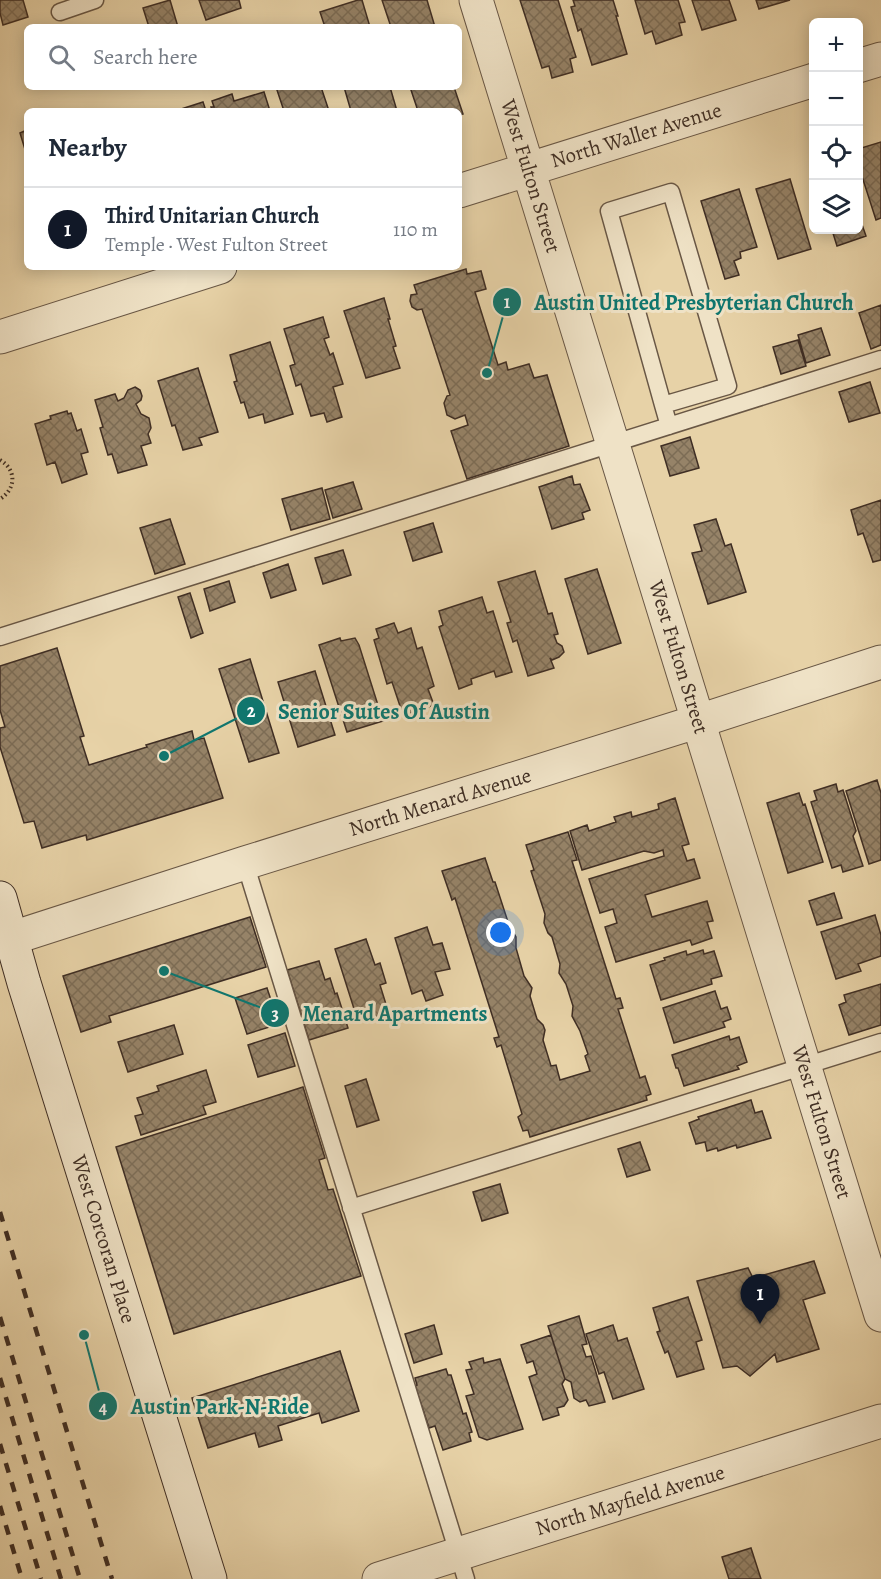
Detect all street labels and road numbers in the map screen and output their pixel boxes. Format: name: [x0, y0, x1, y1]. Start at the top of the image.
street label: West Fulton Street: [494, 95, 568, 256]
street label: North Waller Avenue: [547, 96, 725, 174]
street label: West Fulton Street: [642, 576, 716, 737]
street label: North Menard Avenue: [345, 761, 535, 843]
street label: West Fulton Street: [785, 1041, 859, 1202]
street label: West Corcoran Place: [65, 1150, 143, 1327]
street label: North Mayfield Avenue: [532, 1458, 728, 1542]

